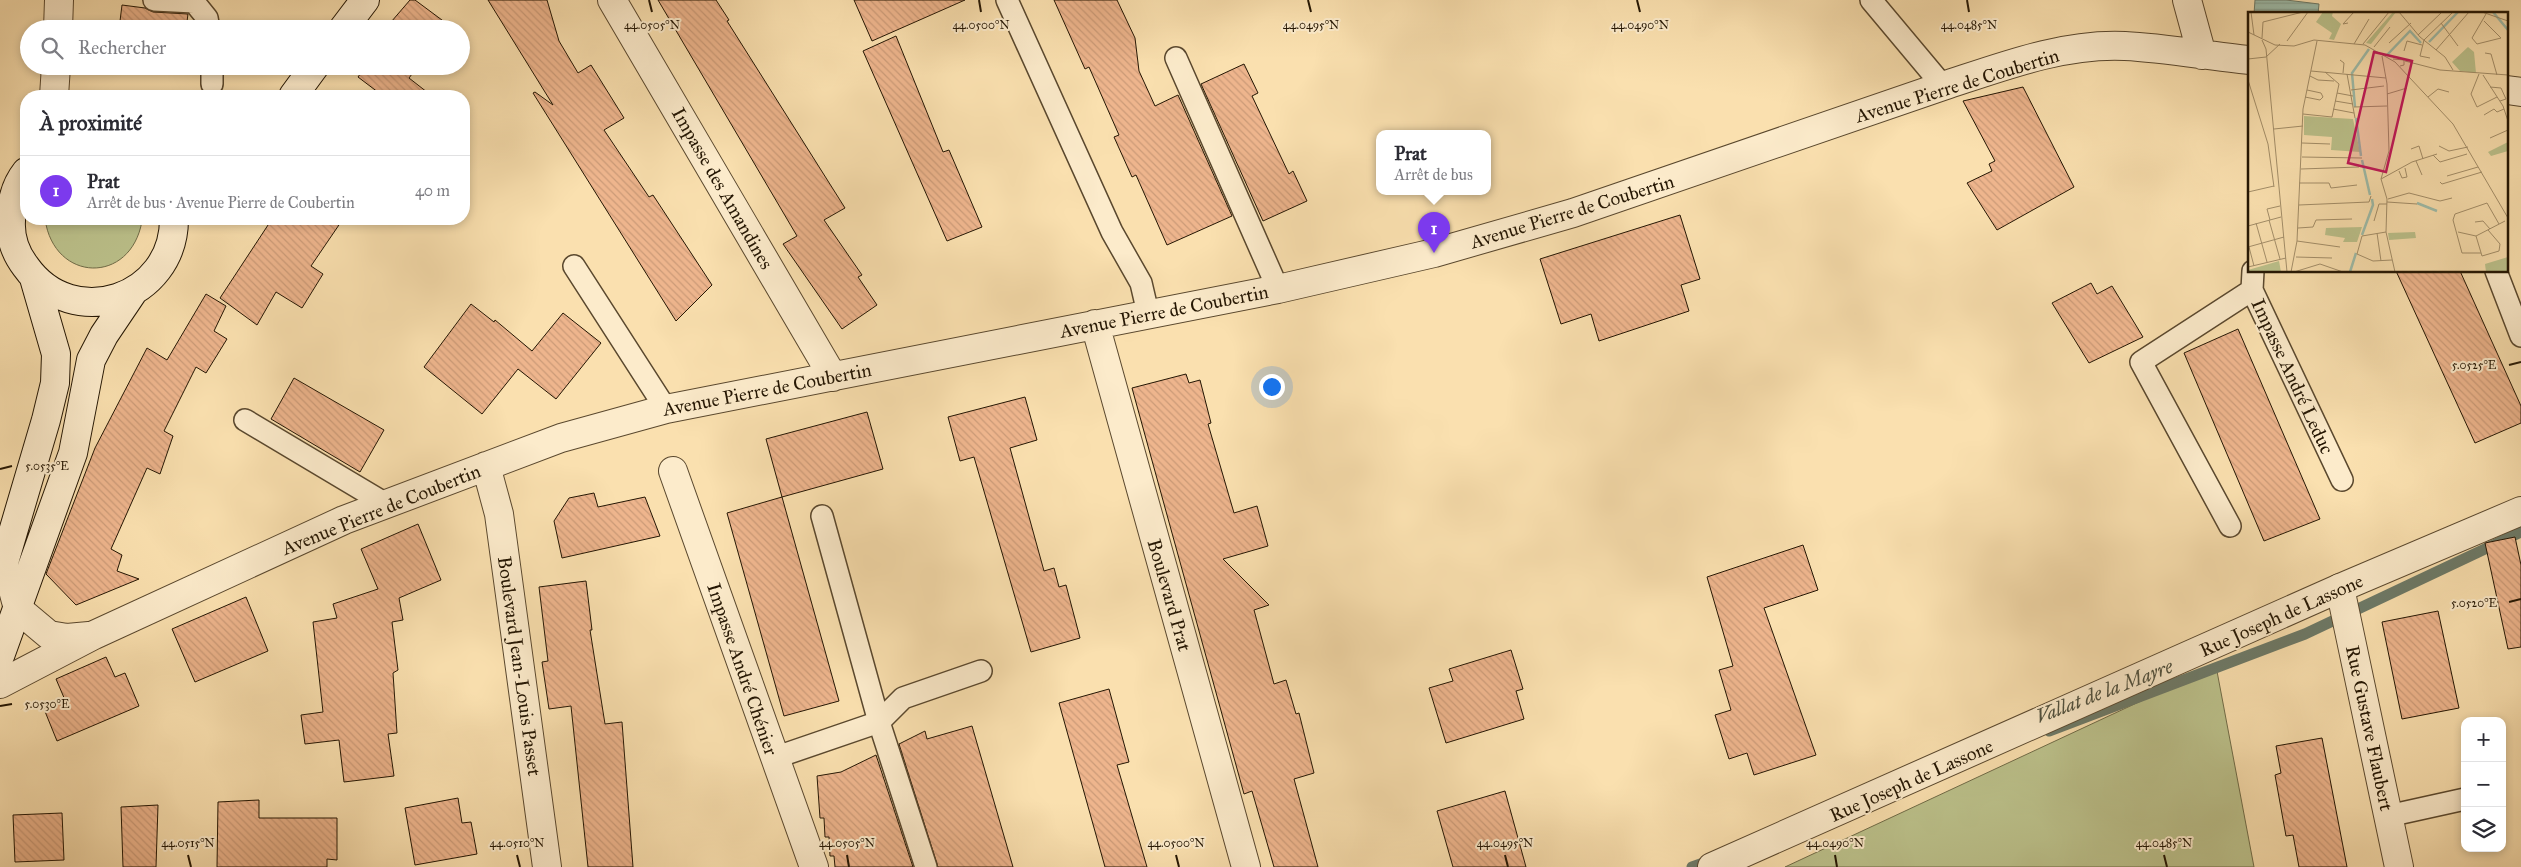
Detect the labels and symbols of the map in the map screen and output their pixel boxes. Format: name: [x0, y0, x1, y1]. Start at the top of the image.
inset map: [2248, 12, 2508, 272]
text: 44.0505°N: [624, 18, 680, 32]
text: 44.0500°N: [952, 18, 1010, 32]
text: 44.0495°N: [1283, 18, 1339, 32]
text: 44.0490°N: [1611, 18, 1669, 32]
text: 44.0485°N: [1941, 18, 1997, 32]
street label: Avenue Pierre de Coubertin: [1851, 43, 2062, 128]
street label: Impasse des Amandines: [667, 103, 778, 273]
street label: Avenue Pierre de Coubertin: [1466, 169, 1677, 254]
pin: 1: [1418, 212, 1450, 253]
street label: Avenue Pierre de Coubertin: [1057, 280, 1270, 343]
street label: Impasse André Leduc: [2246, 295, 2339, 458]
street label: Avenue Pierre de Coubertin: [660, 358, 873, 421]
text: 5.0525°E: [2452, 358, 2497, 372]
your location: [1259, 374, 1285, 400]
text: 5.0535°E: [25, 459, 69, 473]
street label: Avenue Pierre de Coubertin: [278, 459, 484, 560]
street label: Boulevard Prat: [1143, 536, 1197, 654]
street label: Boulevard Jean-Louis Passet: [492, 555, 546, 778]
street label: Rue Joseph de Lassone: [2196, 569, 2367, 663]
street label: Impasse André Chénier: [702, 580, 783, 759]
text: 5.0520°E: [2451, 596, 2497, 610]
street label: Rue Gustave Flaubert: [2341, 643, 2398, 813]
water label: Vallat de la Mayre: [2032, 654, 2177, 728]
text: 5.0530°E: [24, 697, 70, 711]
street label: Rue Joseph de Lassone: [1826, 734, 1997, 828]
text: 44.0515°N: [161, 836, 215, 850]
text: 44.0510°N: [490, 836, 544, 850]
text: 44.0505°N: [819, 836, 875, 850]
text: 44.0500°N: [1147, 836, 1205, 850]
text: 44.0495°N: [1477, 836, 1533, 850]
text: 44.0490°N: [1806, 836, 1864, 850]
text: 44.0485°N: [2136, 836, 2192, 850]

